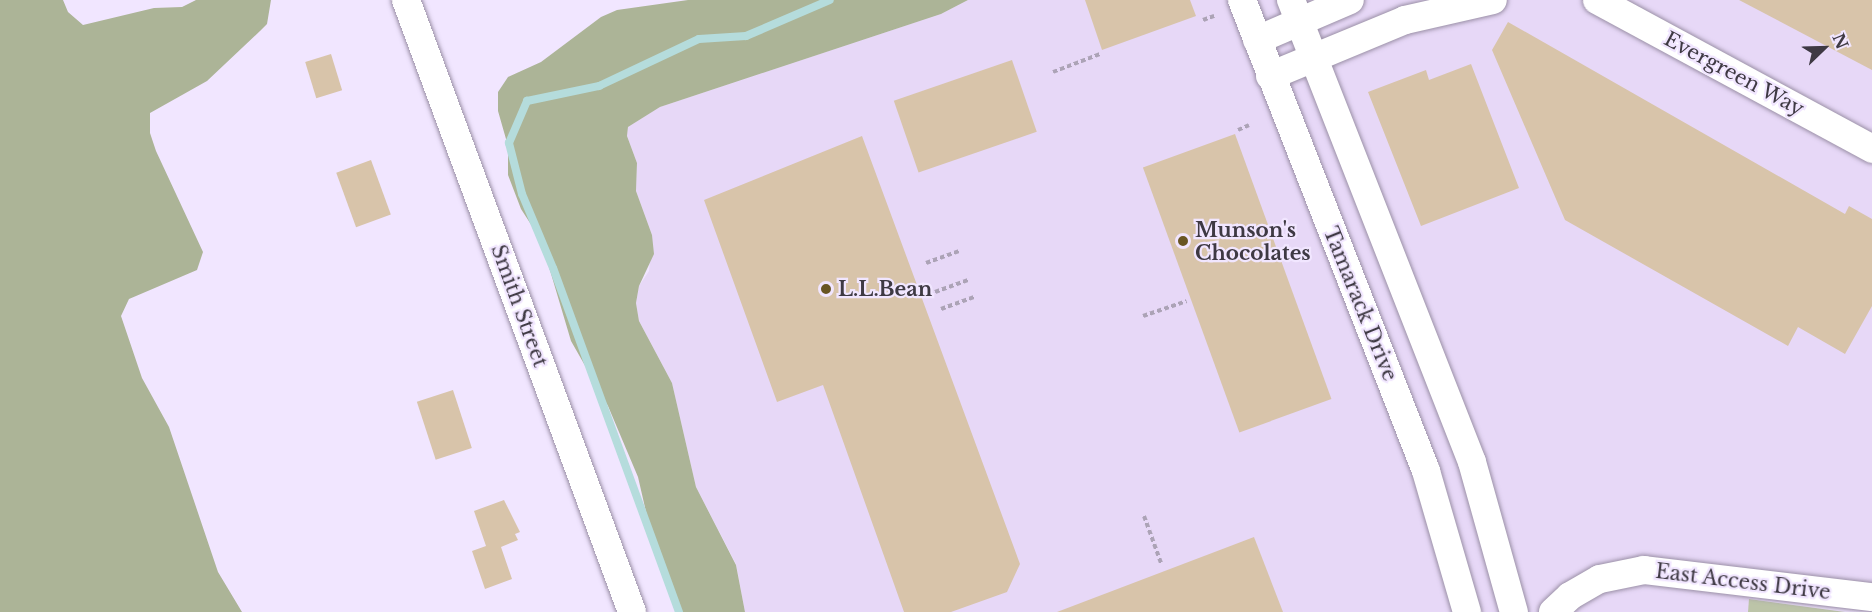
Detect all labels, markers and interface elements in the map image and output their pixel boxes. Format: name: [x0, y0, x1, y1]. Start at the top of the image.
north arrow: [1794, 18, 1854, 78]
street label: Evergreen Way: [1660, 27, 1808, 121]
text: N: [1828, 30, 1853, 52]
place label: Munson's Chocolates: [1195, 218, 1311, 265]
street label: Tamarack Drive: [1318, 223, 1402, 385]
marker: Munson's Chocolates: [1176, 234, 1190, 248]
street label: Smith Street: [486, 242, 552, 370]
place label: L.L.Bean: [838, 277, 932, 301]
marker: L.L.Bean: [819, 282, 833, 296]
street label: East Access Drive: [1654, 559, 1832, 605]

